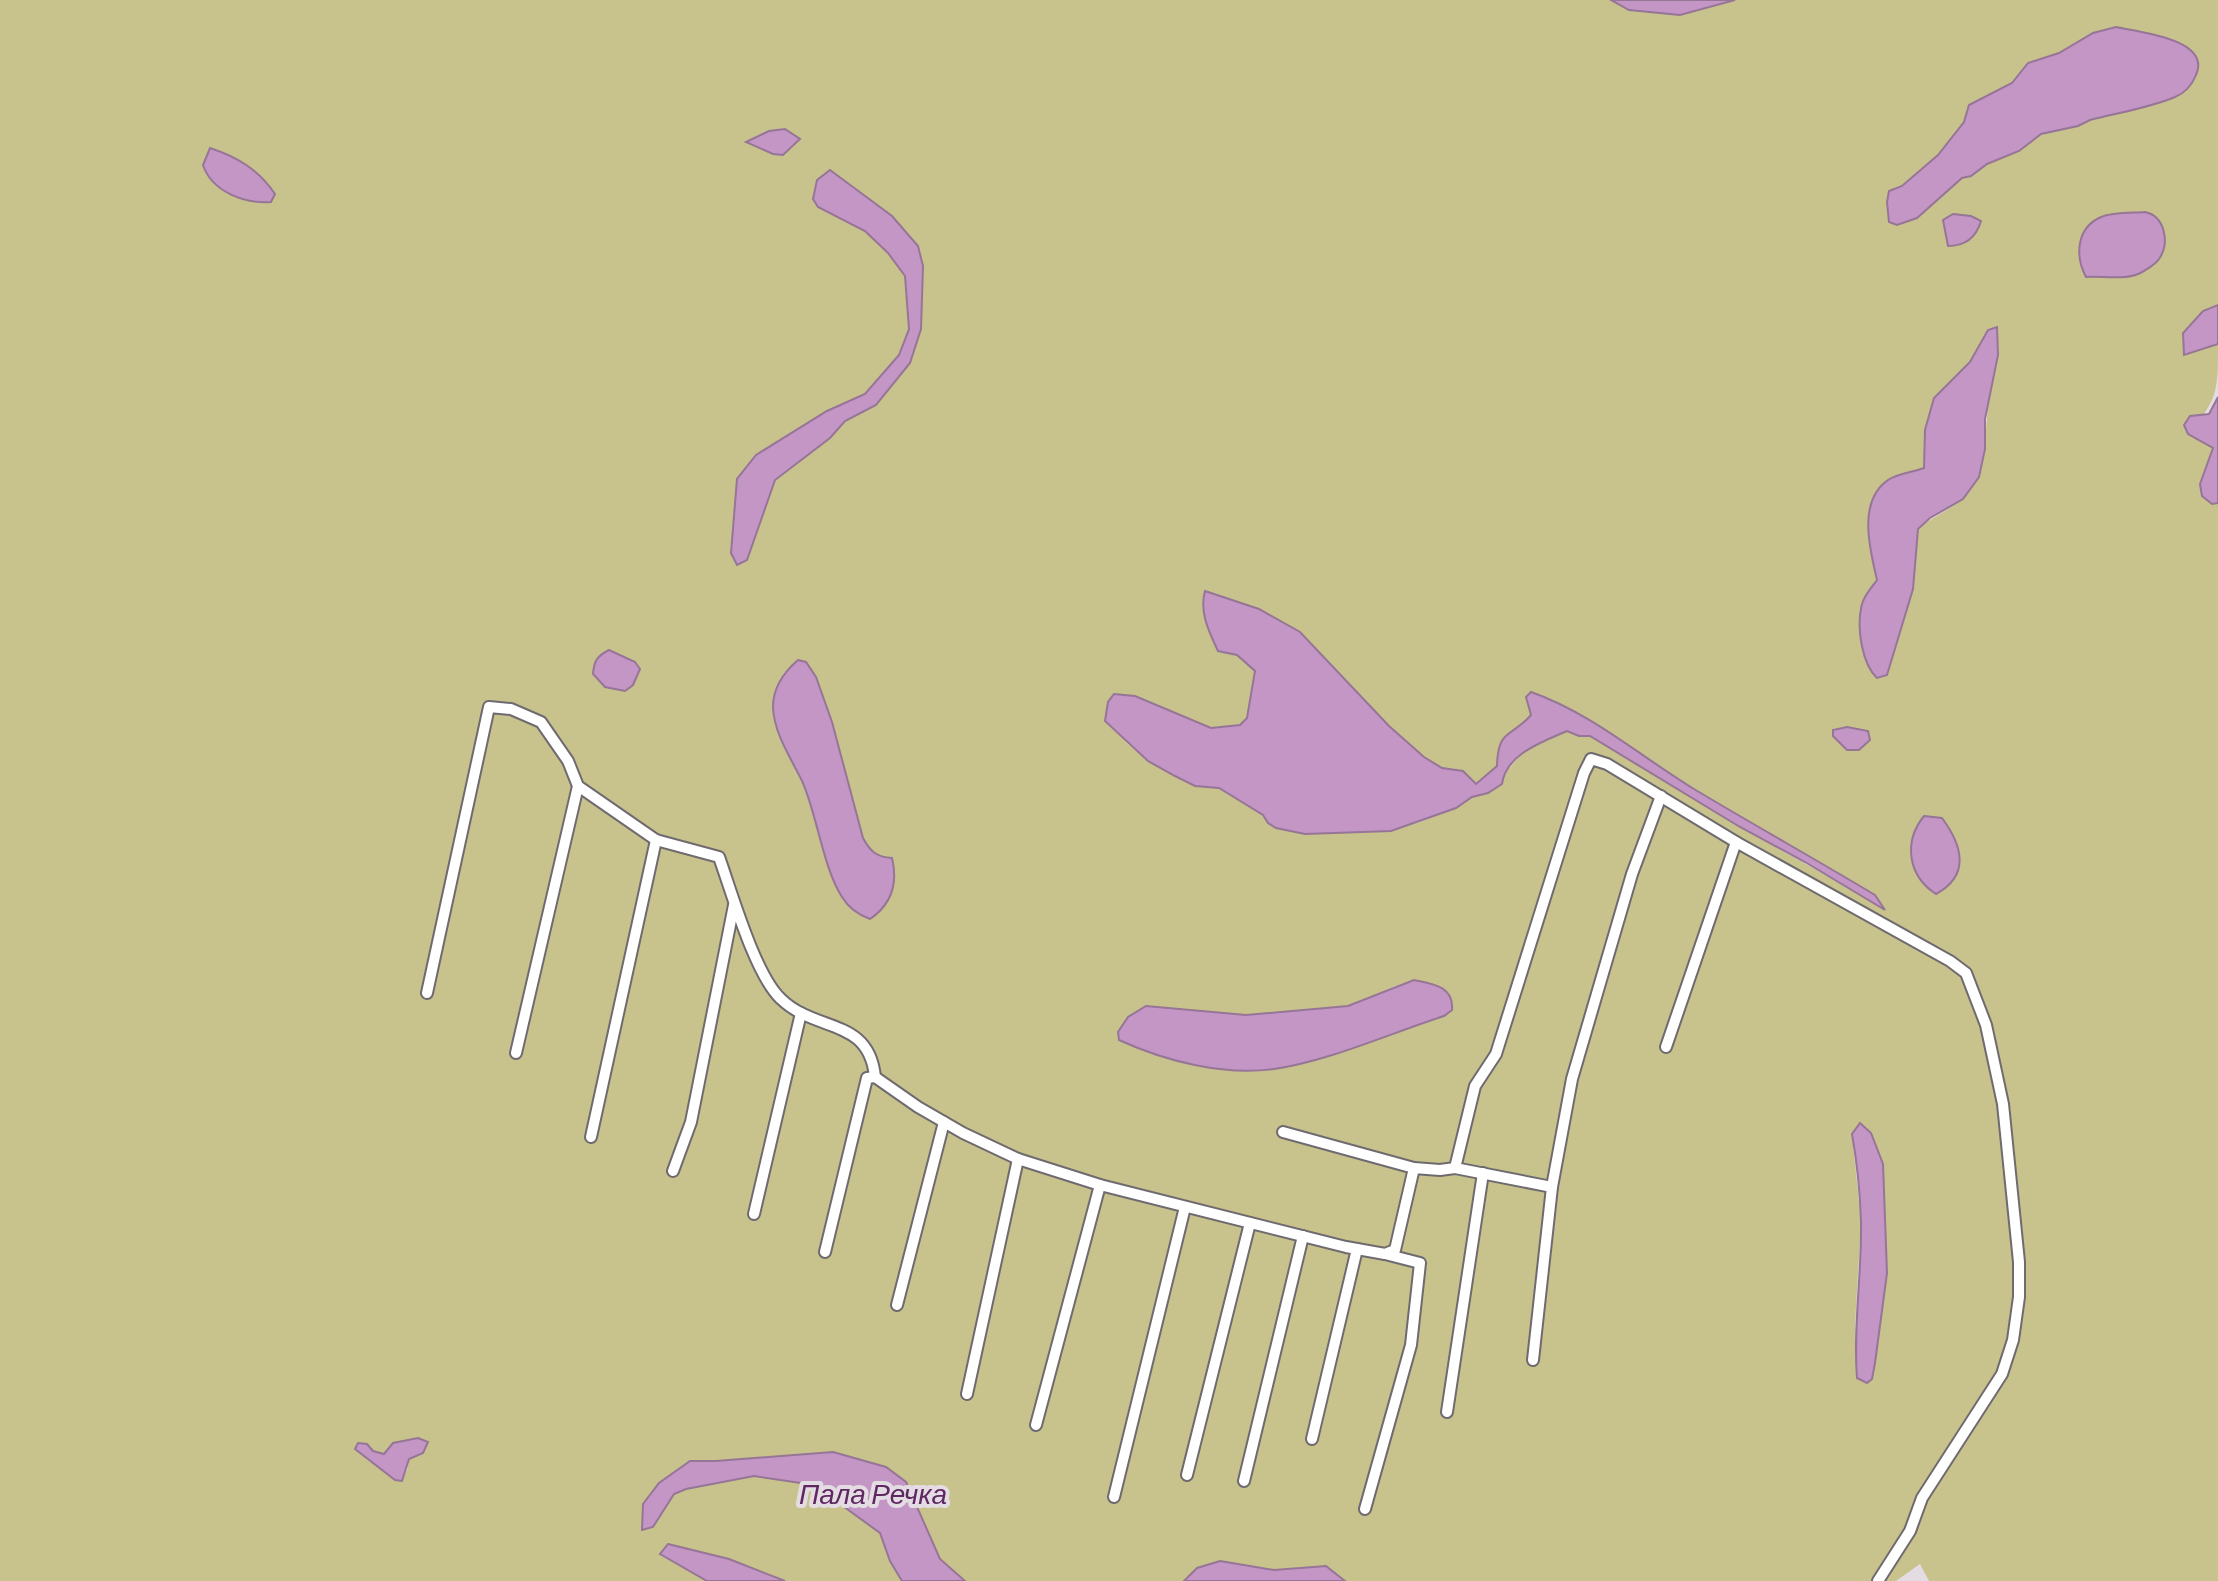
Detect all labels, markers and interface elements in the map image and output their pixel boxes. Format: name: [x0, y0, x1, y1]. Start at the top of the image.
water label: Пала Речка: [799, 1476, 947, 1510]

